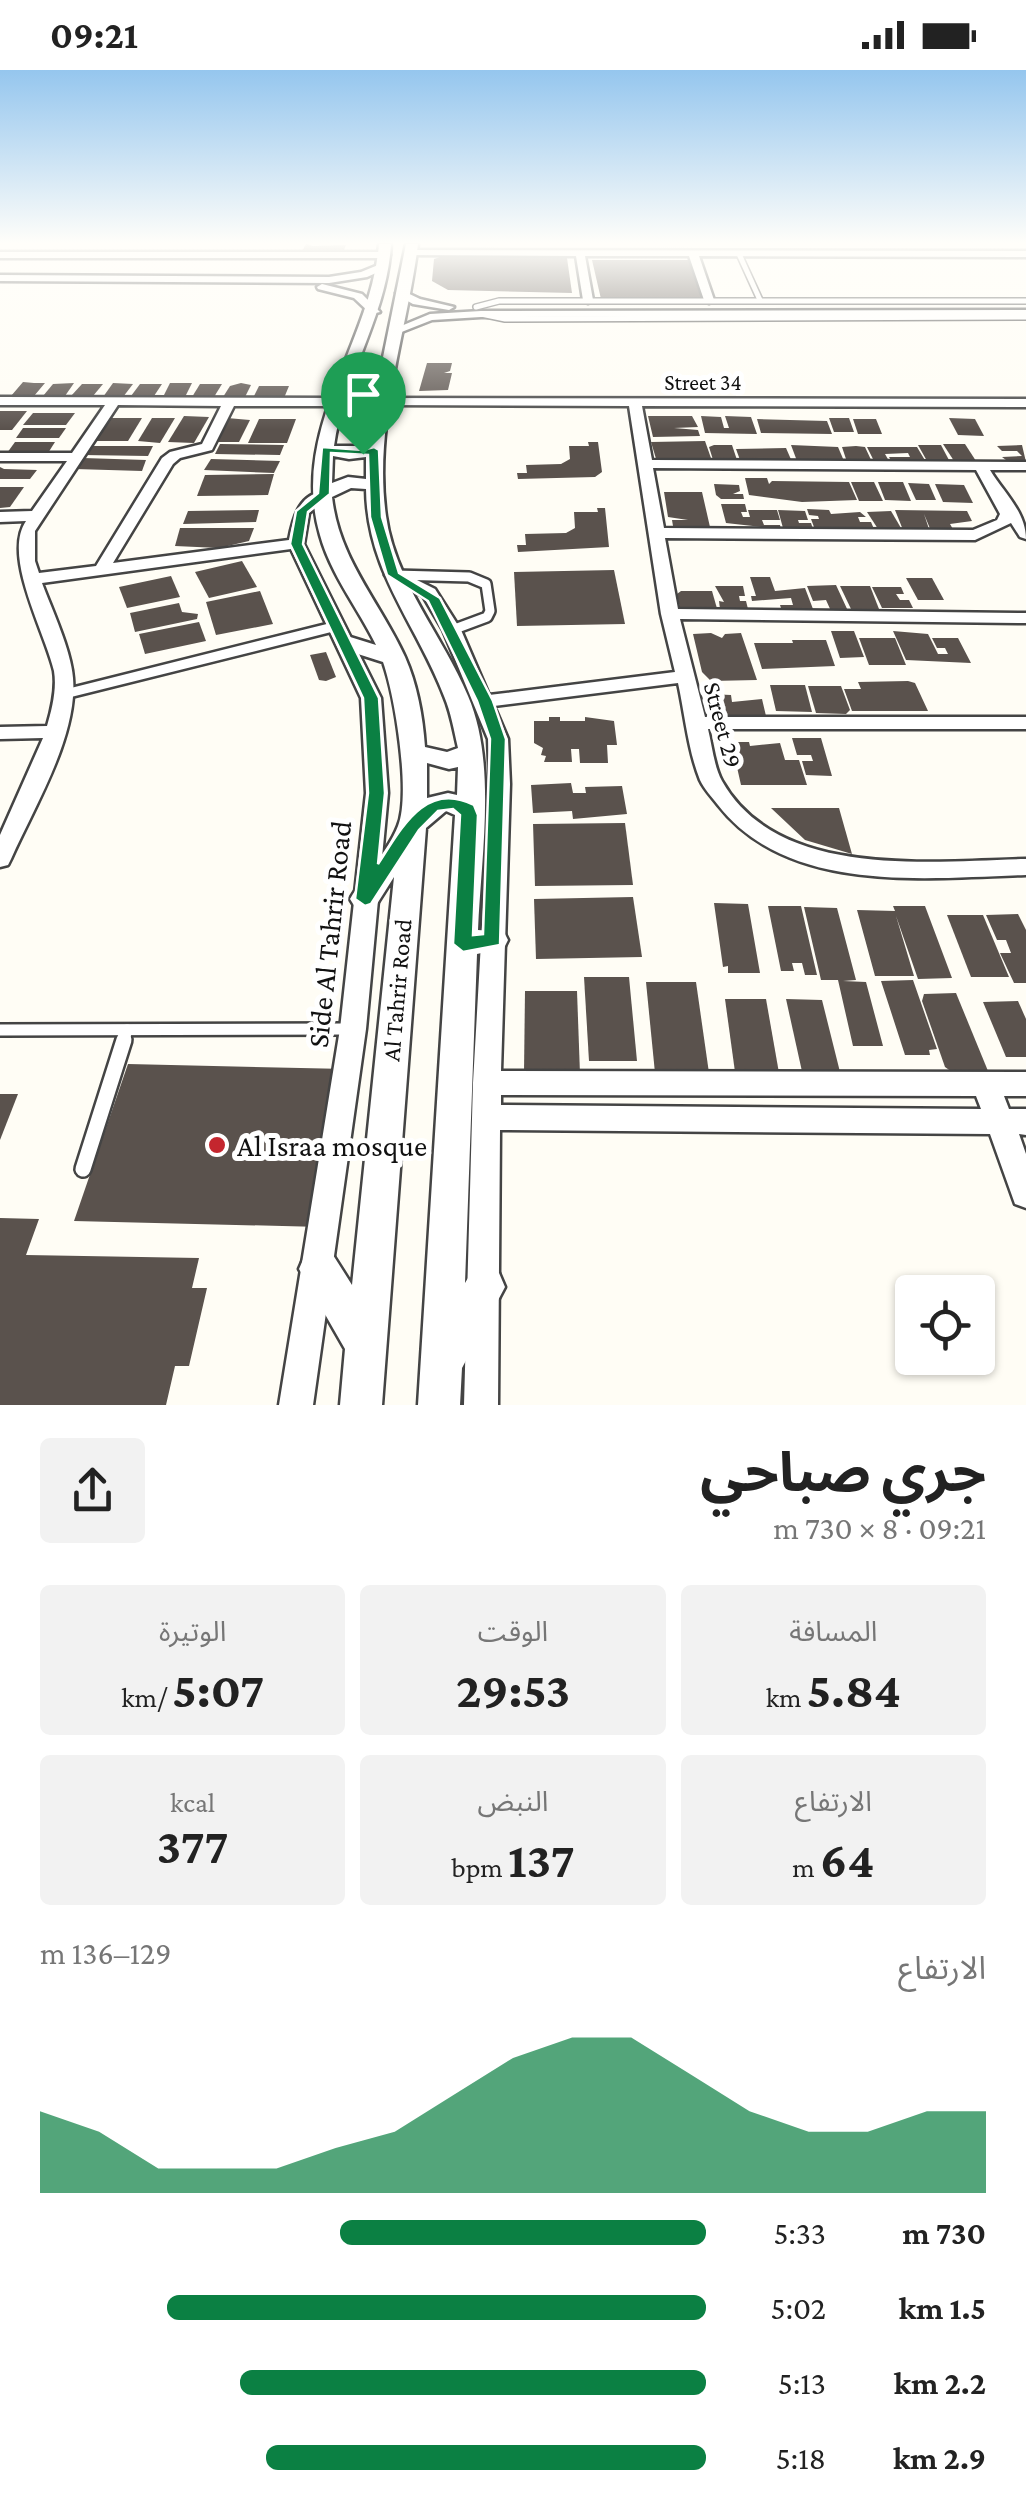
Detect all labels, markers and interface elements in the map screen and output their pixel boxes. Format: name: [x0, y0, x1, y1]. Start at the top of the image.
text: 09:21: [50, 14, 138, 56]
pin: [321, 352, 406, 455]
icon: arrive: [336, 367, 391, 422]
street label: Street 34: [664, 370, 742, 395]
street label: Street 29: [699, 679, 747, 771]
street label: Side Al Tahrir Road: [301, 819, 357, 1049]
street label: Al Tahrir Road: [377, 918, 417, 1062]
place label: Al Israa mosque: [237, 1129, 427, 1163]
marker: Al Israa mosque: [206, 1134, 228, 1156]
map controls: [895, 1275, 995, 1375]
button: locate: [895, 1275, 995, 1375]
button: share: [40, 1438, 145, 1543]
text: جري صباحي: [700, 1442, 986, 1503]
text: 09:21 · 8 × 730 m: [773, 1510, 986, 1546]
text: الوتيرة: [159, 1616, 226, 1647]
text: الوقت: [478, 1616, 548, 1647]
text: المسافة: [789, 1616, 877, 1647]
text: 5:07: [172, 1662, 264, 1718]
text: 29:53: [456, 1662, 570, 1718]
text: 5.84: [807, 1662, 901, 1718]
text: /km: [121, 1682, 172, 1713]
text: km: [766, 1682, 807, 1713]
text: النبض: [478, 1786, 549, 1817]
text: الارتفاع: [795, 1786, 872, 1817]
text: kcal: [170, 1787, 215, 1818]
text: 377: [157, 1818, 229, 1874]
text: 137: [508, 1832, 575, 1888]
text: 64: [820, 1832, 874, 1888]
text: bpm: [451, 1852, 508, 1883]
text: m: [792, 1852, 820, 1883]
text: 129–136 m: [40, 1935, 172, 1971]
text: الارتفاع: [898, 1950, 986, 1986]
text: 5:33: [773, 2215, 826, 2251]
text: 730 m: [903, 2215, 986, 2251]
text: 5:02: [771, 2290, 826, 2326]
text: 1.5 km: [899, 2290, 986, 2326]
text: 5:13: [778, 2365, 826, 2401]
text: 2.2 km: [894, 2365, 986, 2401]
text: 5:18: [776, 2440, 826, 2476]
text: 2.9 km: [893, 2440, 986, 2476]

